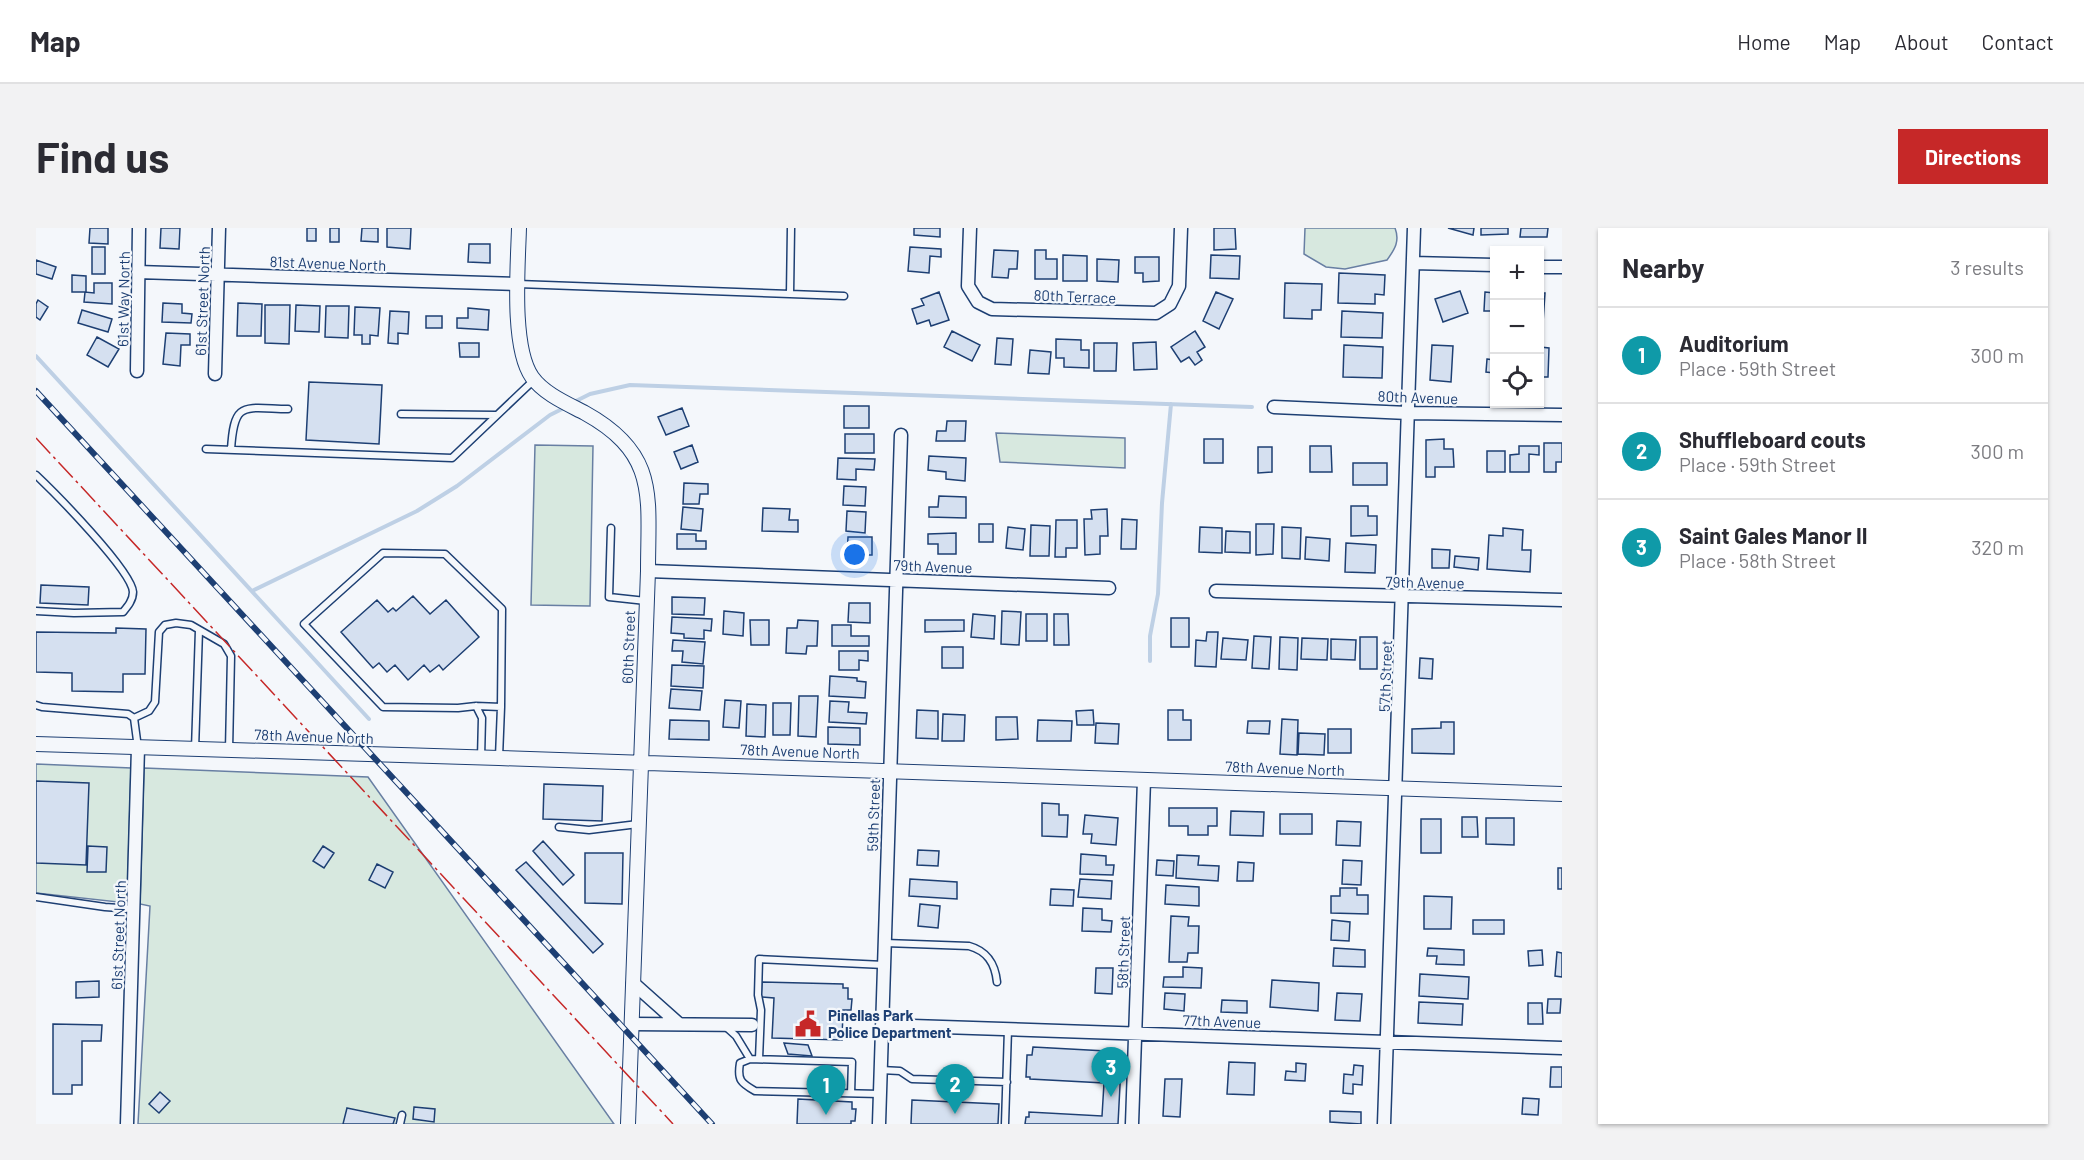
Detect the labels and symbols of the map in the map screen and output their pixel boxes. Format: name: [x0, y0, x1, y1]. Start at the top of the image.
street label: 61st Street North: [191, 246, 213, 356]
street label: 61st Way North: [113, 251, 133, 347]
street label: 81st Avenue North: [269, 252, 387, 274]
street label: 80th Terrace: [1033, 286, 1117, 306]
street label: 80th Avenue: [1377, 387, 1459, 407]
your location: [840, 540, 869, 569]
street label: 79th Avenue: [893, 556, 973, 576]
street label: 79th Avenue: [1385, 572, 1465, 592]
street label: 60th Street: [618, 610, 638, 684]
street label: 57th Street: [1375, 640, 1395, 712]
street label: 78th Avenue North: [254, 725, 374, 747]
street label: 78th Avenue North: [740, 740, 860, 762]
street label: 78th Avenue North: [1225, 757, 1345, 779]
street label: 59th Street: [863, 778, 883, 852]
street label: 61st Street North: [107, 880, 129, 990]
street label: 58th Street: [1113, 915, 1133, 989]
place label: Pinellas Park Police Department: [828, 1006, 952, 1041]
public building icon: Pinellas Park Police Department: [793, 1009, 823, 1039]
street label: 77th Avenue: [1183, 1011, 1261, 1031]
pin: 3: [1092, 1048, 1130, 1097]
pin: 2: [936, 1064, 974, 1114]
pin: 1: [806, 1066, 846, 1115]

